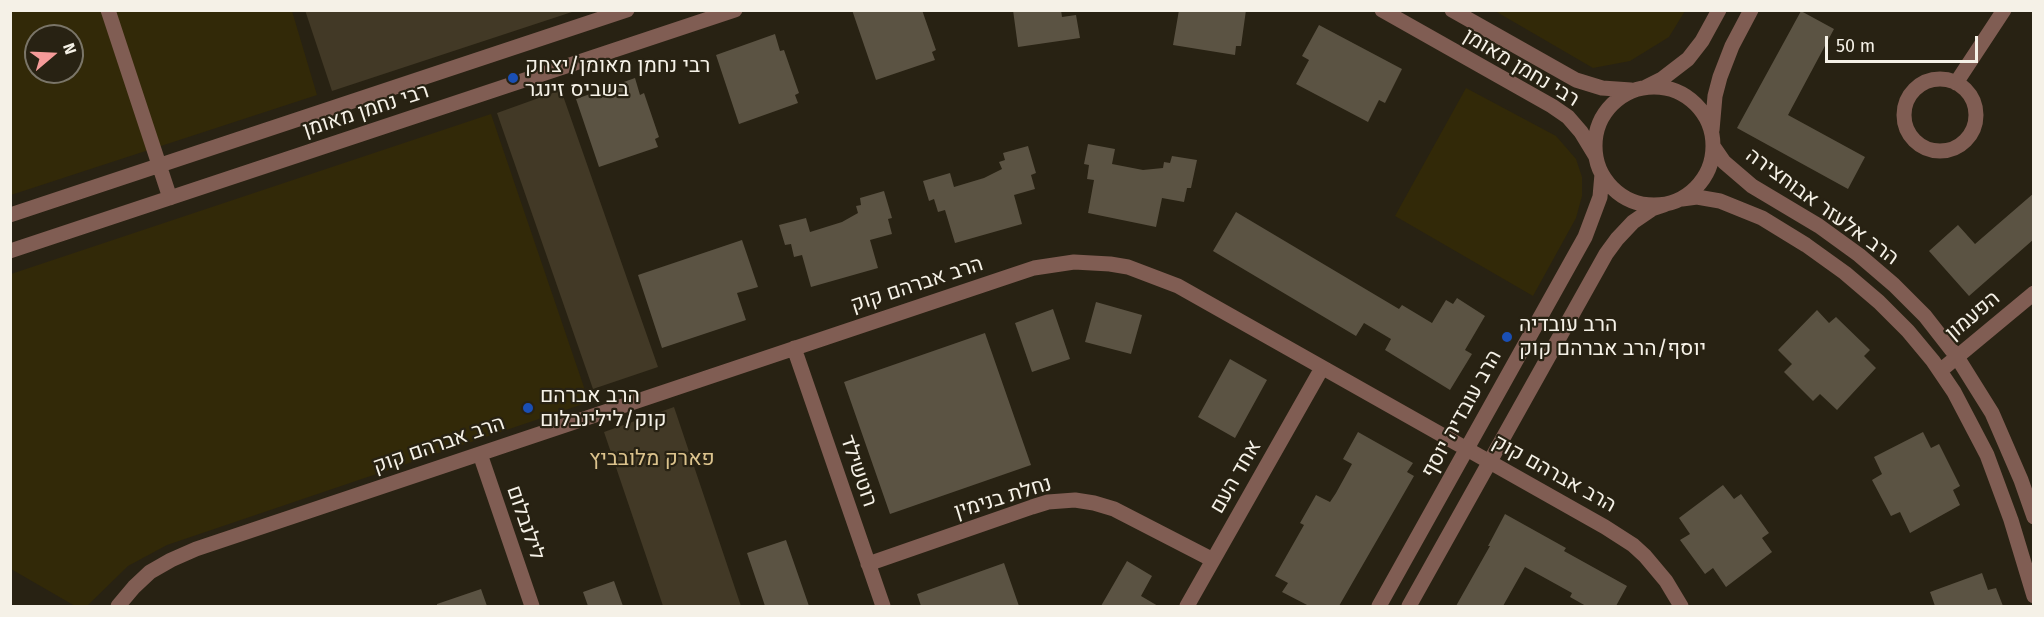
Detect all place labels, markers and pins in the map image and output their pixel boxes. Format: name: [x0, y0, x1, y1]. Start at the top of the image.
place label: רבי נחמן מאומן/יצחק בשביס זינגר: [525, 53, 710, 103]
marker: רבי נחמן מאומן/יצחק בשביס זינגר: [506, 71, 520, 85]
place label: הרב עובדיה יוסף/הרב אברהם קוק: [1519, 312, 1706, 362]
marker: הרב עובדיה יוסף/הרב אברהם קוק: [1500, 330, 1514, 344]
place label: הרב אברהם קוק/לילינבלום: [540, 383, 666, 433]
marker: הרב אברהם קוק/לילינבלום: [521, 401, 535, 415]

